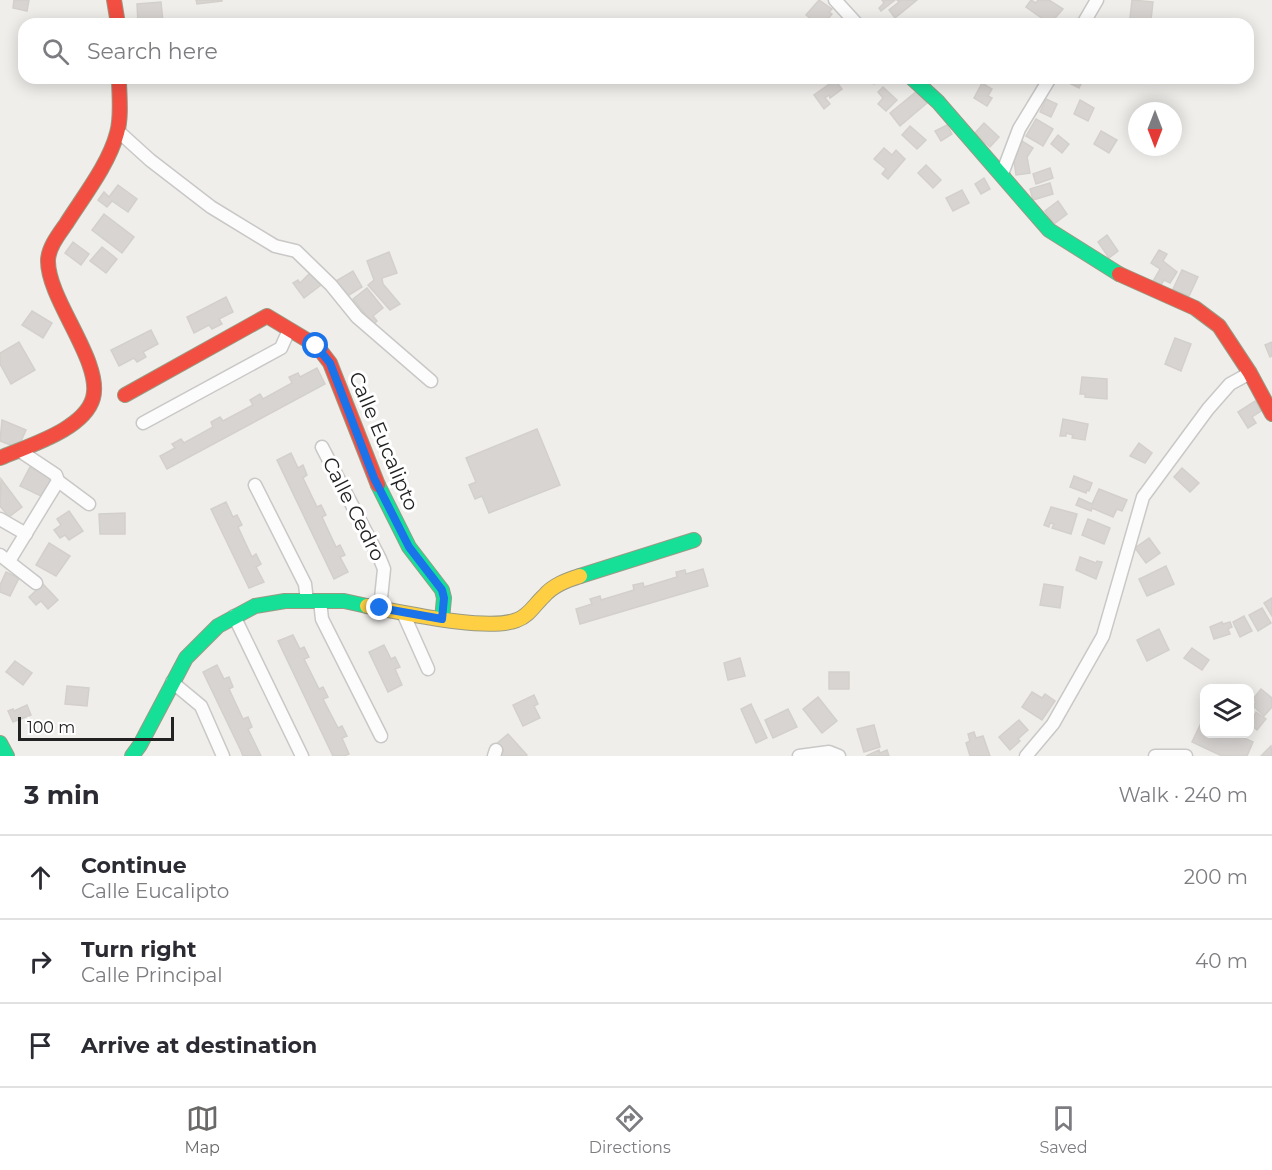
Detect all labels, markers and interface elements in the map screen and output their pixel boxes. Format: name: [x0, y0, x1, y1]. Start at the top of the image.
search box: [18, 18, 1254, 84]
icon: search: [39, 35, 72, 68]
text: Search here: [87, 38, 218, 65]
north arrow: [1128, 102, 1182, 156]
route start: [302, 332, 328, 358]
street label: Calle Eucalipto: [344, 368, 424, 514]
street label: Calle Cedro: [318, 453, 390, 565]
route end: [366, 594, 392, 620]
map controls: [1200, 684, 1254, 738]
button: layers: [1200, 684, 1254, 738]
scale bar: [18, 714, 174, 742]
text: 100 m: [27, 718, 75, 737]
text: 3 min: [24, 779, 100, 811]
text: Walk · 240 m: [1118, 783, 1248, 807]
text: Continue: [81, 852, 187, 879]
icon: ahead: [24, 861, 57, 894]
text: 200 m: [1184, 865, 1248, 889]
text: Calle Eucalipto: [81, 879, 229, 903]
text: Turn right: [81, 936, 196, 963]
icon: right: [24, 945, 57, 978]
text: 40 m: [1195, 949, 1248, 973]
text: Calle Principal: [81, 963, 223, 987]
icon: arrive: [24, 1029, 57, 1062]
text: Arrive at destination: [81, 1032, 317, 1059]
tab: Map: [184, 1102, 220, 1157]
tab: Directions: [589, 1102, 671, 1157]
tab: Saved: [1040, 1102, 1088, 1157]

